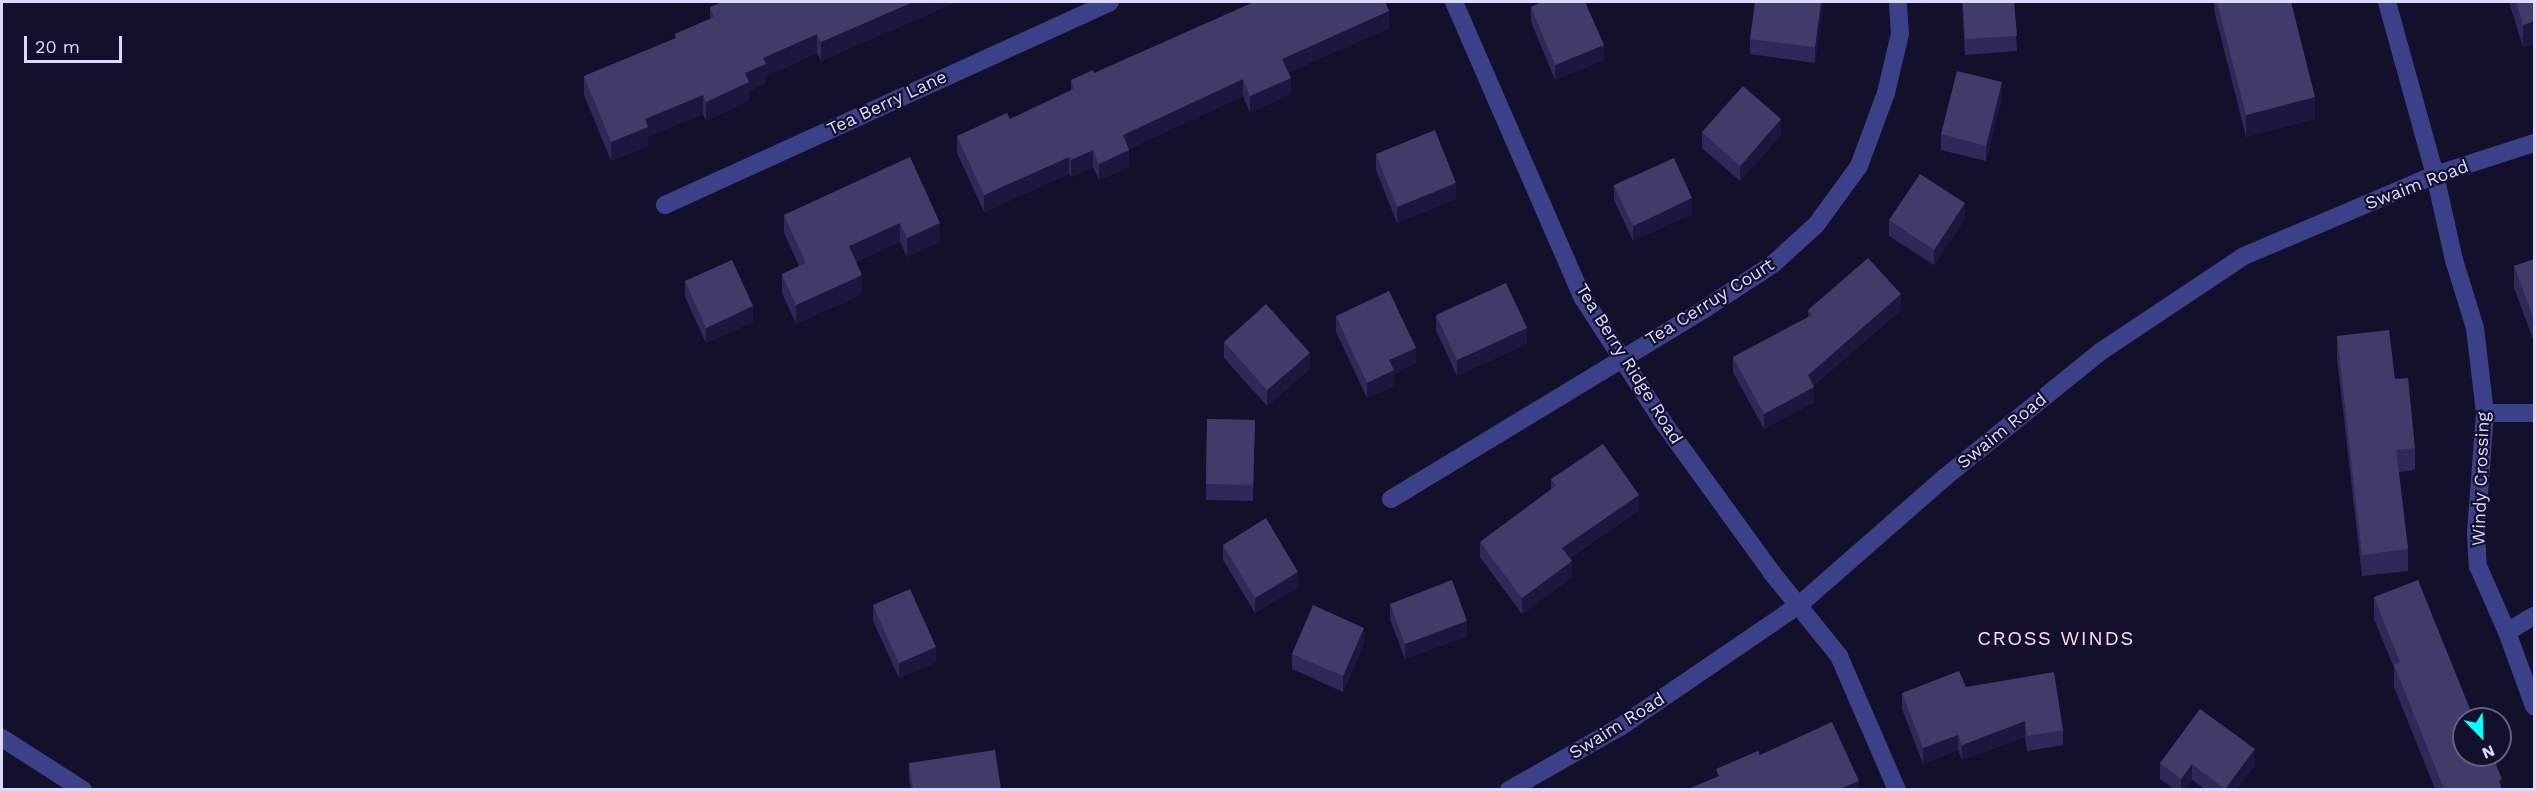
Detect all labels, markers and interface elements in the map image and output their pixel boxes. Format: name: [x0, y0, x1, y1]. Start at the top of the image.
scale bar: [27, 24, 124, 62]
text: 20 m: [35, 36, 80, 57]
street label: Tea Berry Lane: [823, 66, 951, 140]
street label: Swaim Road: [2362, 155, 2472, 215]
street label: Tea Cerruy Court: [1641, 254, 1779, 350]
street label: Tea Berry Ridge Road: [1571, 279, 1687, 449]
street label: Swaim Road: [1953, 388, 2051, 474]
street label: Windy Crossing: [2468, 411, 2494, 547]
district label: CROSS WINDS: [1977, 626, 2135, 650]
street label: Swaim Road: [1565, 688, 1669, 764]
north arrow: [2452, 707, 2512, 767]
text: N: [2479, 741, 2498, 763]

